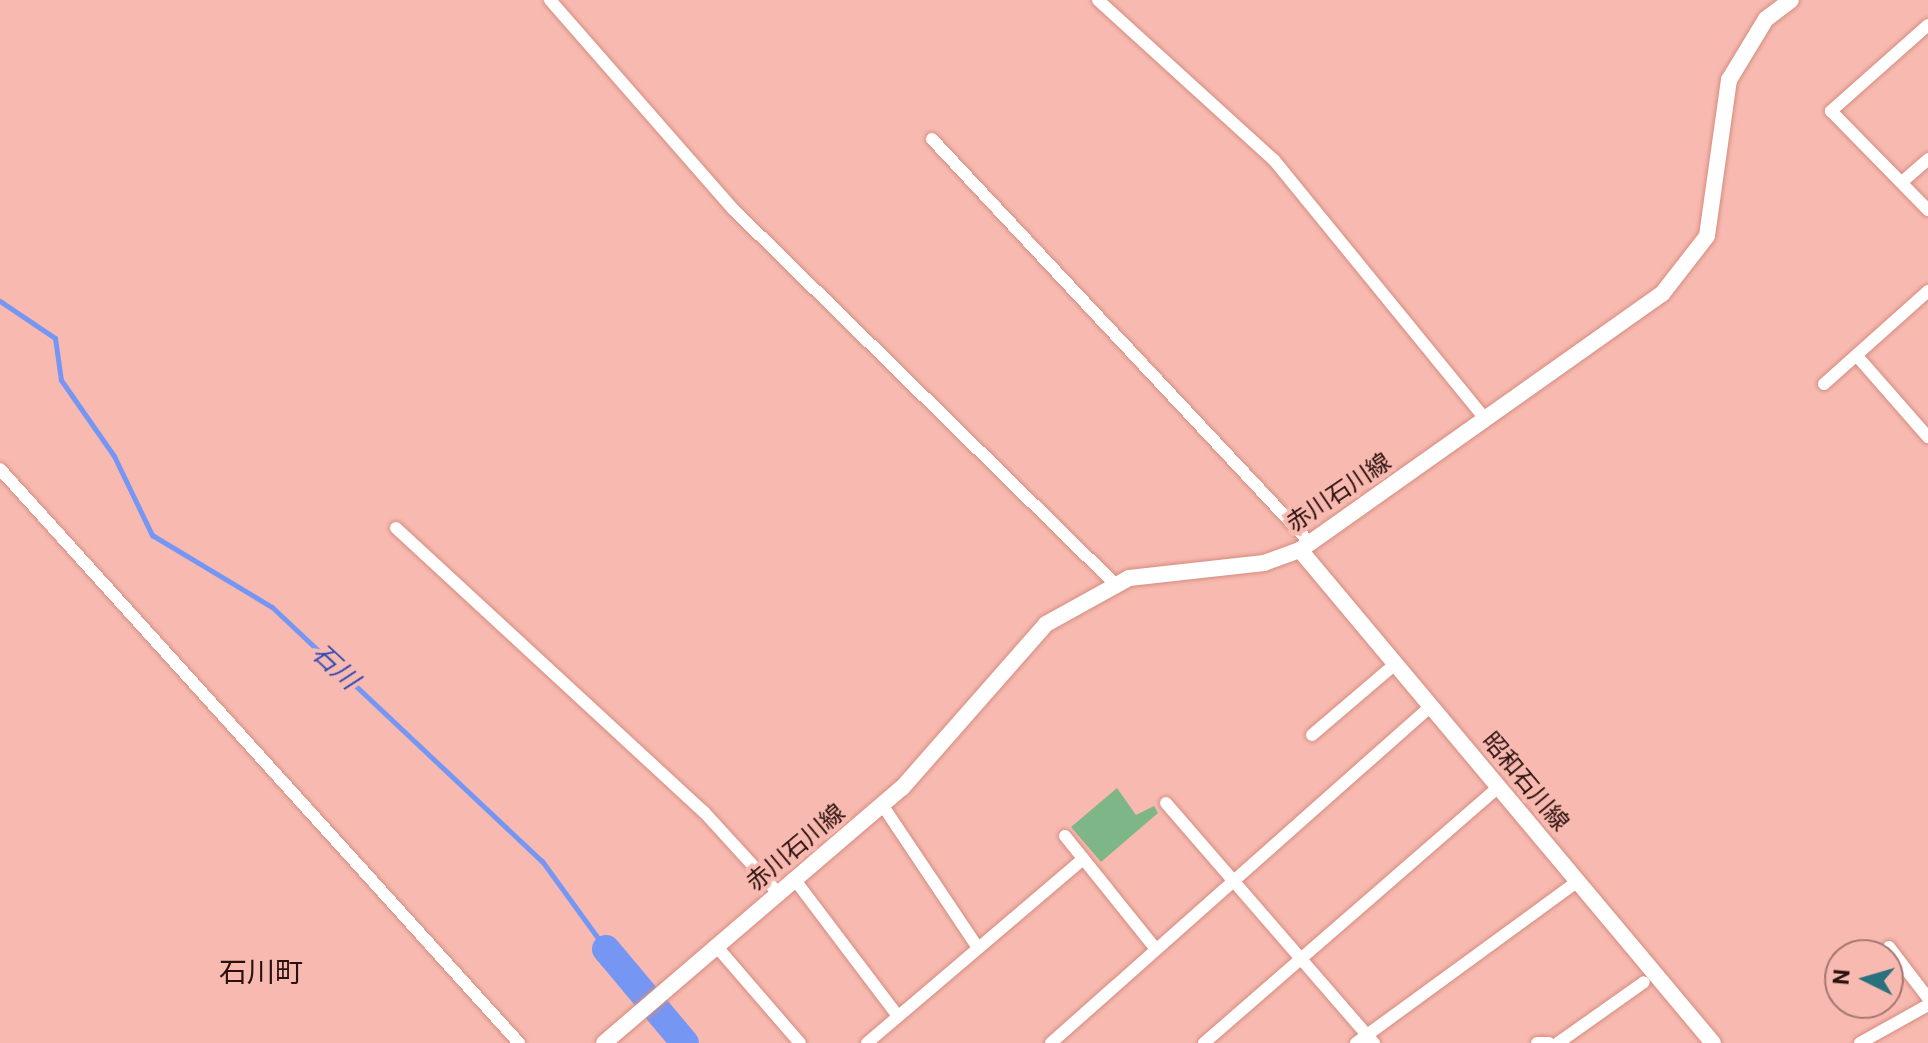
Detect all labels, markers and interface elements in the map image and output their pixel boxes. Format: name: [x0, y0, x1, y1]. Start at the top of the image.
street label: 赤川石川線: [1281, 448, 1397, 538]
water label: 石川: [305, 638, 365, 696]
street label: 昭和石川線: [1475, 727, 1575, 837]
street label: 赤川石川線: [741, 798, 851, 898]
north arrow: [1824, 939, 1904, 1019]
district label: 石川町: [219, 956, 303, 990]
text: N: [1828, 968, 1855, 986]

